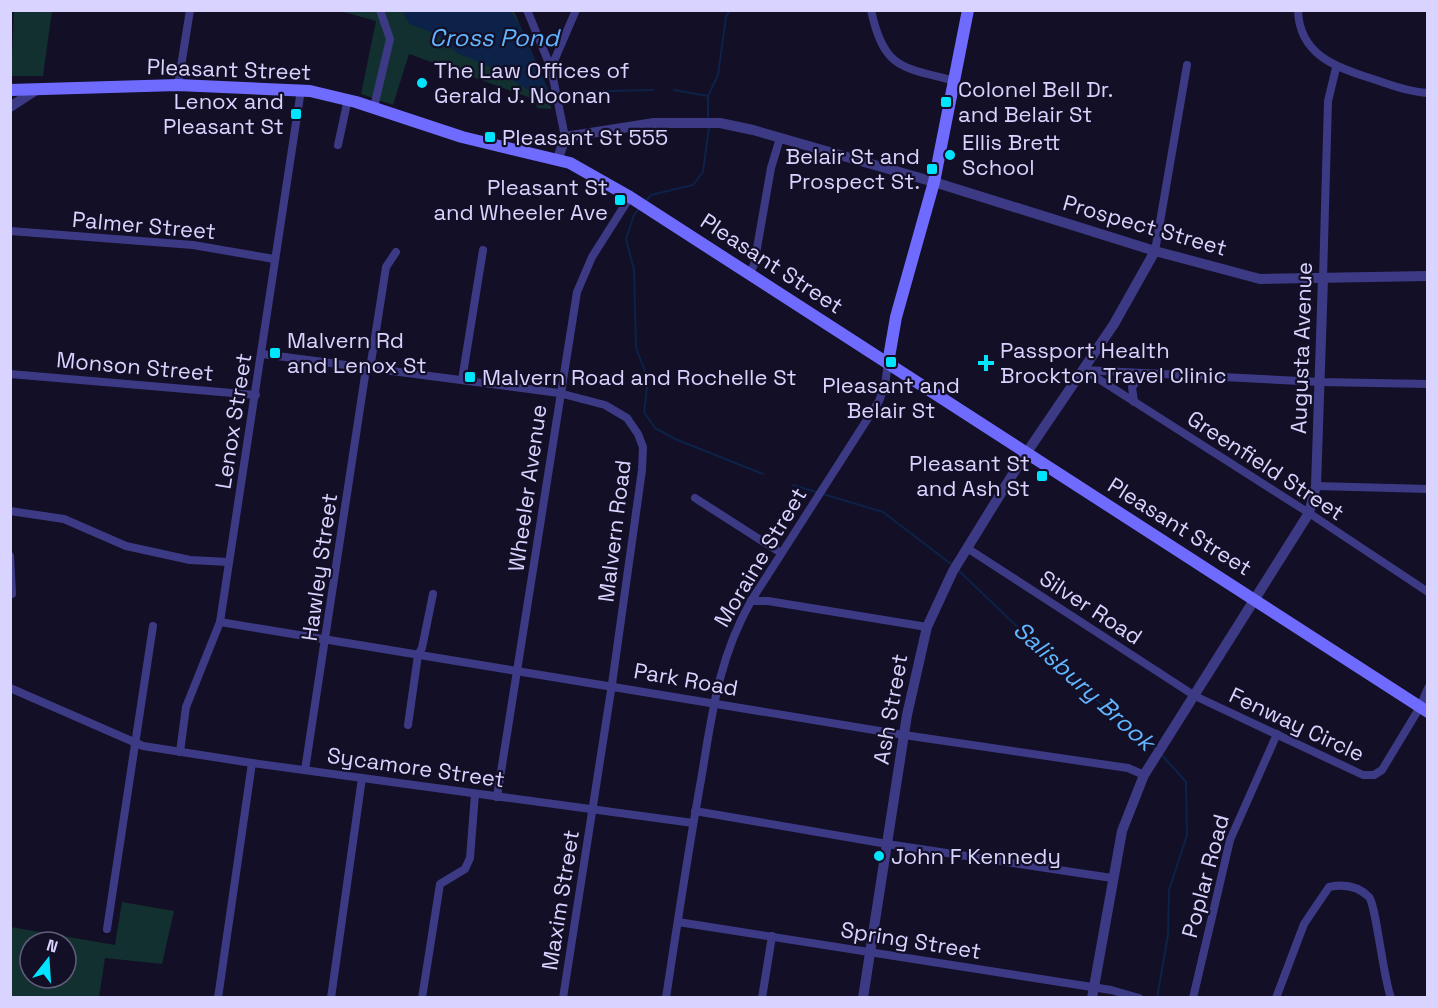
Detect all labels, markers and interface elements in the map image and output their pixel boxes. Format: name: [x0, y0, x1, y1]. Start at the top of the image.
water label: Cross Pond: [429, 22, 561, 53]
street label: Pleasant Street: [146, 52, 312, 86]
place label: The Law Offices of Gerald J. Noonan: [434, 56, 630, 109]
place label: Colonel Bell Dr. and Belair St: [958, 75, 1113, 128]
marker: The Law Offices of Gerald J. Noonan: [415, 76, 429, 90]
place label: Lenox and Pleasant St: [163, 87, 284, 140]
marker: Colonel Bell Dr. and Belair St: [939, 95, 953, 109]
marker: Lenox and Pleasant St: [289, 107, 303, 121]
place label: Pleasant St 555: [502, 123, 668, 151]
place label: Ellis Brett School: [962, 128, 1060, 181]
marker: Pleasant St 555: [483, 130, 497, 144]
place label: Belair St and Prospect St.: [786, 142, 920, 195]
marker: Ellis Brett School: [943, 148, 957, 162]
marker: Belair St and Prospect St.: [925, 162, 939, 176]
place label: Pleasant St and Wheeler Ave: [433, 173, 608, 226]
street label: Prospect Street: [1060, 188, 1230, 262]
marker: Pleasant St and Wheeler Ave: [613, 193, 627, 207]
street label: Palmer Street: [71, 205, 217, 245]
street label: Pleasant Street: [695, 206, 849, 320]
street label: Augusta Avenue: [1284, 262, 1318, 434]
place label: Malvern Rd and Lenox St: [287, 326, 427, 379]
place label: Passport Health Brockton Travel Clinic: [1000, 336, 1227, 389]
street label: Monson Street: [55, 345, 215, 387]
marker: Malvern Rd and Lenox St: [268, 346, 282, 360]
street label: Lenox Street: [208, 351, 258, 491]
marker: Passport Health Brockton Travel Clinic: [977, 354, 995, 372]
marker: Pleasant and Belair St: [884, 355, 898, 369]
place label: Malvern Road and Rochelle St: [482, 363, 797, 391]
marker: Malvern Road and Rochelle St: [463, 370, 477, 384]
place label: Pleasant and Belair St: [822, 371, 960, 424]
street label: Wheeler Avenue: [501, 403, 553, 573]
street label: Greenfield Street: [1182, 404, 1350, 526]
place label: Pleasant St and Ash St: [909, 449, 1030, 502]
street label: Malvern Road: [591, 458, 637, 604]
marker: Pleasant St and Ash St: [1035, 469, 1049, 483]
street label: Pleasant Street: [1103, 471, 1257, 581]
street label: Moraine Street: [707, 482, 813, 632]
street label: Hawley Street: [295, 491, 343, 643]
street label: Silver Road: [1034, 563, 1148, 651]
water label: Salisbury Brook: [1007, 614, 1164, 759]
street label: Ash Street: [867, 652, 913, 766]
street label: Park Road: [632, 656, 740, 702]
street label: Fenway Circle: [1225, 680, 1369, 768]
street label: Sycamore Street: [325, 741, 507, 793]
street label: Poplar Road: [1175, 811, 1235, 941]
street label: Maxim Street: [535, 828, 585, 972]
place label: John F Kennedy: [891, 842, 1061, 870]
marker: John F Kennedy: [872, 849, 886, 863]
street label: Spring Street: [839, 915, 983, 965]
north arrow: [18, 930, 78, 990]
text: N: [44, 935, 60, 958]

